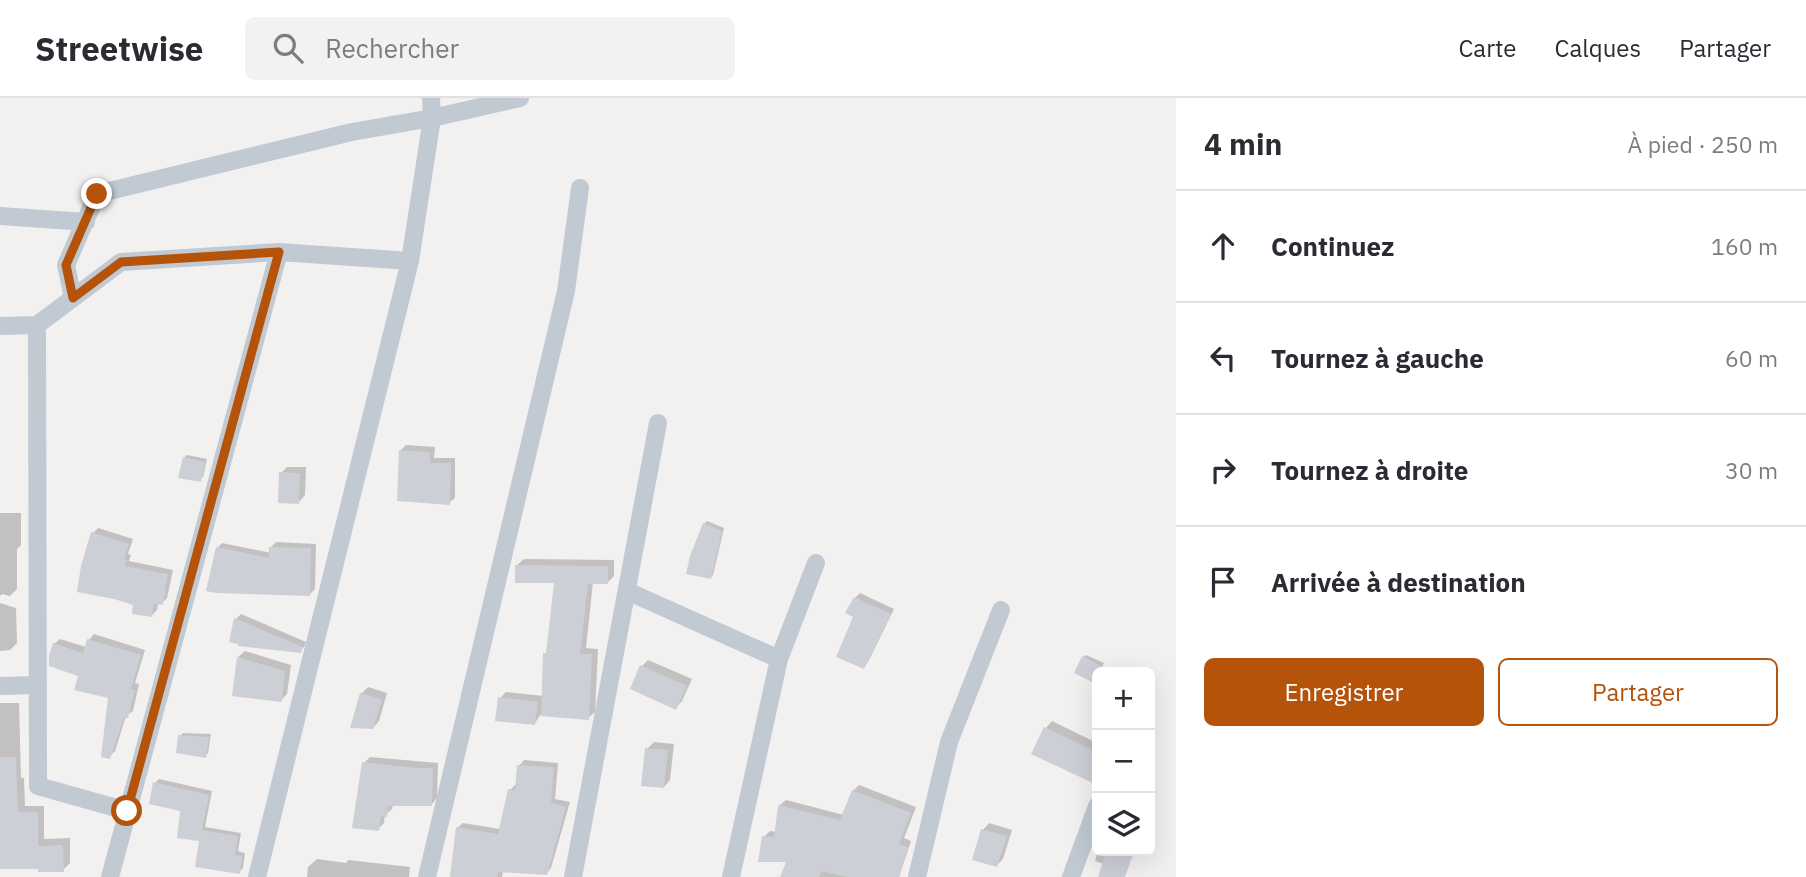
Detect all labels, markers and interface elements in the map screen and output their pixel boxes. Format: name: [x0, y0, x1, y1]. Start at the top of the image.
search box: [245, 17, 735, 80]
text: Streetwise: [35, 27, 203, 70]
icon: search: [269, 29, 307, 67]
text: Rechercher: [325, 31, 459, 65]
text: Carte: [1458, 32, 1517, 64]
text: Calques: [1555, 32, 1641, 64]
text: Partager: [1679, 32, 1771, 64]
text: 4 min: [1204, 124, 1282, 163]
text: À pied · 250 m: [1628, 129, 1778, 159]
route end: [81, 178, 112, 209]
icon: ahead: [1204, 227, 1242, 265]
text: Continuez: [1271, 229, 1394, 263]
text: 160 m: [1711, 231, 1778, 261]
icon: left: [1204, 339, 1242, 377]
text: Tournez à gauche: [1271, 341, 1484, 375]
text: 60 m: [1725, 343, 1778, 373]
icon: right: [1204, 451, 1242, 489]
text: Tournez à droite: [1271, 453, 1468, 487]
text: 30 m: [1725, 455, 1778, 485]
icon: arrive: [1204, 563, 1242, 601]
text: Arrivée à destination: [1271, 565, 1526, 599]
button: Enregistrer: [1204, 658, 1484, 726]
button: Partager: [1498, 658, 1778, 726]
map controls: [1092, 667, 1155, 856]
button: +: [1092, 667, 1155, 730]
button: −: [1092, 730, 1155, 793]
button: layers: [1092, 793, 1155, 856]
route start: [111, 795, 142, 826]

